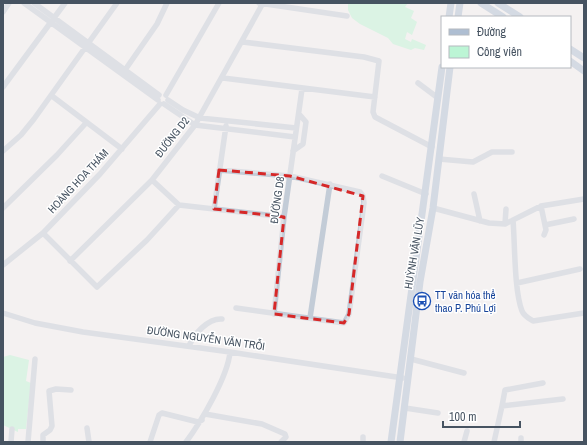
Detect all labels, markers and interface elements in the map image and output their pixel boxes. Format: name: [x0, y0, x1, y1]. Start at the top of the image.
legend: [441, 16, 571, 68]
text: Đường: [477, 24, 507, 40]
text: Công viên: [477, 44, 522, 60]
street label: ĐƯỜNG D2: [152, 114, 192, 160]
street label: HOÀNG HOA THÁM: [45, 146, 111, 216]
street label: ĐƯỜNG D8: [267, 175, 287, 225]
street label: HUỲNH VĂN LŨY: [401, 216, 427, 290]
place label: TT văn hóa thể thao P. Phú Lợi: [435, 288, 496, 315]
bus stop icon: TT văn hóa thể thao P. Phú Lợi: [412, 291, 432, 311]
street label: ĐƯỜNG NGUYỄN VĂN TRỖI: [146, 323, 266, 353]
scale bar: [443, 403, 520, 429]
text: 100 m: [449, 409, 476, 425]

